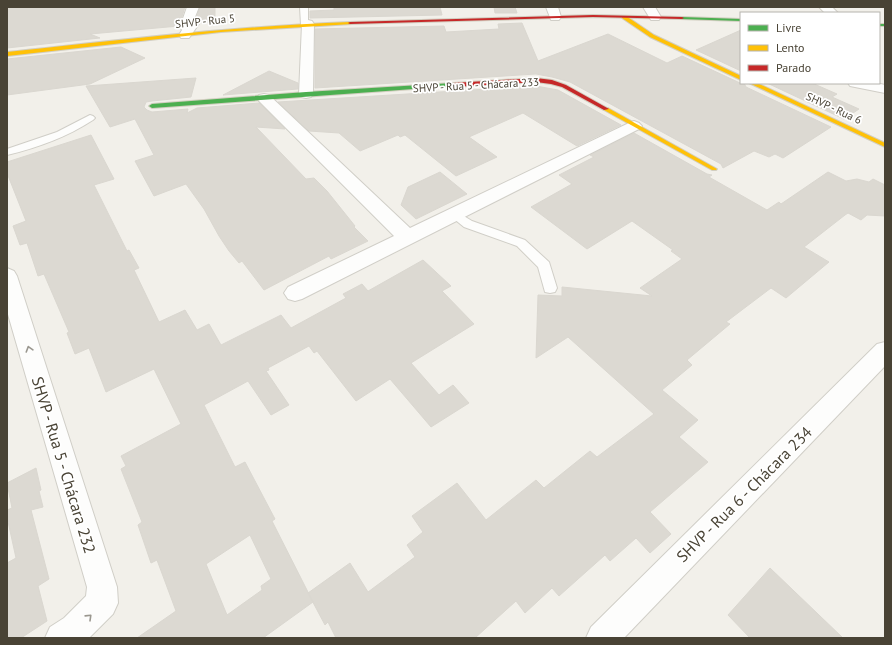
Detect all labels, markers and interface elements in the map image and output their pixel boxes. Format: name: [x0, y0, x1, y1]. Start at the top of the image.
street label: SHVP - Rua 5: [174, 11, 236, 31]
legend: [740, 12, 880, 84]
text: Livre: [776, 20, 801, 35]
text: Lento: [776, 40, 805, 55]
text: Parado: [776, 60, 811, 75]
street label: SHVP - Rua 5 - Chácara 233: [413, 75, 539, 95]
street label: SHVP - Rua 6: [804, 89, 864, 127]
one-way arrow: [25, 346, 34, 353]
street label: SHVP - Rua 5 - Chácara 232: [28, 374, 100, 556]
street label: SHVP - Rua 6 - Chácara 234: [672, 422, 816, 566]
one-way arrow: [84, 615, 91, 622]

